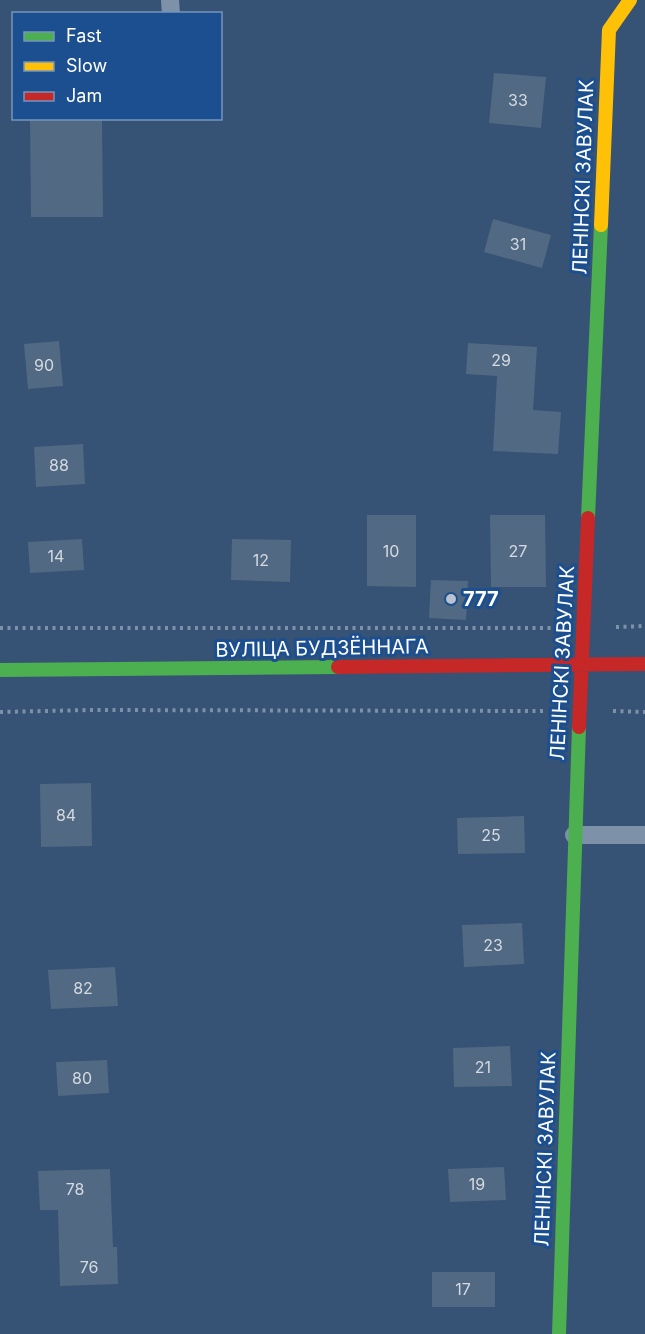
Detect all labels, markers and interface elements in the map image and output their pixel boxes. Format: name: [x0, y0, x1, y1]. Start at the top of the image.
legend: [12, 12, 222, 120]
text: Fast: [66, 25, 102, 46]
text: Slow: [66, 55, 107, 76]
street label: ЛЕНІНСКІ ЗАВУЛАК: [568, 79, 598, 275]
text: Jam: [66, 85, 102, 106]
house number: 33: [508, 90, 528, 110]
house number: 31: [510, 234, 526, 254]
house number: 29: [491, 350, 511, 370]
house number: 90: [34, 355, 54, 375]
house number: 88: [49, 455, 69, 475]
house number: 10: [383, 541, 399, 561]
house number: 27: [509, 541, 527, 561]
house number: 14: [48, 546, 64, 566]
house number: 12: [253, 550, 269, 570]
street label: ЛЕНІНСКІ ЗАВУЛАК: [545, 565, 579, 761]
place label: 777: [463, 587, 499, 611]
marker: 777: [444, 592, 458, 606]
street label: ВУЛІЦА БУДЗЁННАГА: [215, 634, 429, 662]
house number: 84: [56, 805, 76, 825]
house number: 25: [481, 825, 501, 845]
house number: 23: [483, 935, 503, 955]
house number: 82: [73, 978, 93, 998]
street label: ЛЕНІНСКІ ЗАВУЛАК: [530, 1051, 560, 1247]
house number: 21: [475, 1057, 491, 1077]
house number: 80: [72, 1068, 92, 1088]
house number: 19: [469, 1174, 485, 1194]
house number: 78: [66, 1179, 84, 1199]
house number: 76: [80, 1257, 98, 1277]
house number: 17: [455, 1279, 471, 1299]

